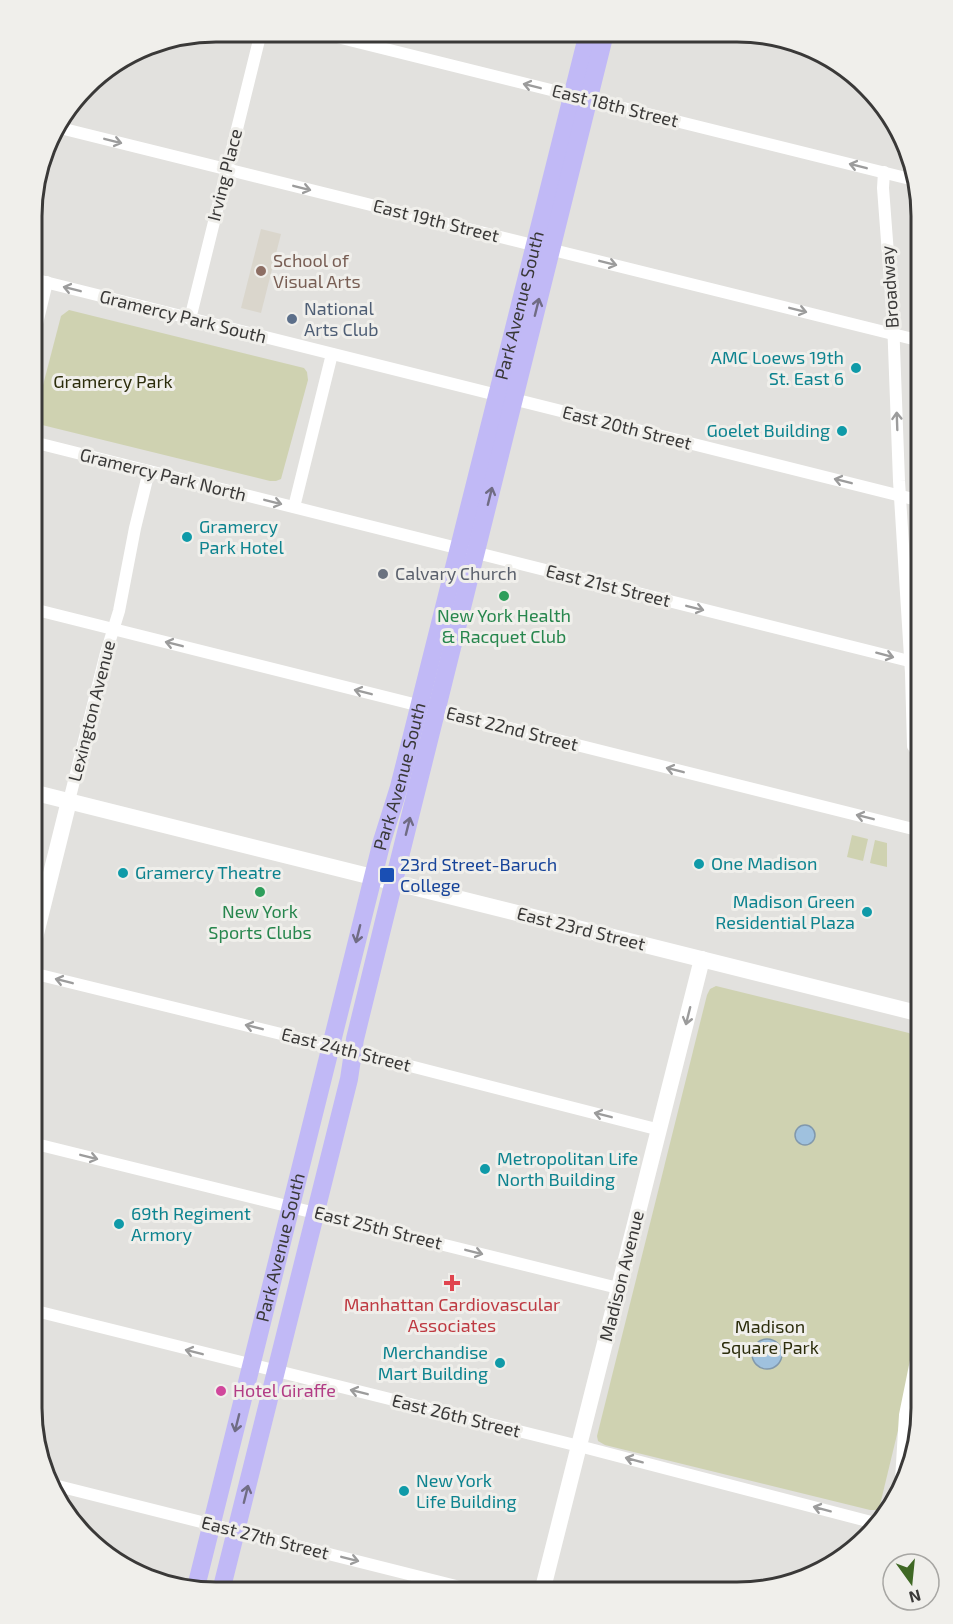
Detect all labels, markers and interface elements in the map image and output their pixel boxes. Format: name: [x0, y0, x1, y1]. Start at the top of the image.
one-way arrow: [523, 79, 542, 91]
street label: East 18th Street: [550, 79, 681, 131]
street label: Irving Place: [202, 126, 246, 223]
one-way arrow: [103, 135, 122, 147]
one-way arrow: [848, 159, 867, 171]
one-way arrow: [292, 182, 311, 194]
street label: East 19th Street: [371, 194, 502, 246]
street label: Park Avenue South: [490, 229, 548, 382]
street label: Broadway: [875, 245, 903, 329]
place label: School of Visual Arts: [273, 249, 361, 292]
one-way arrow: [599, 258, 618, 270]
marker: School of Visual Arts: [254, 264, 268, 278]
one-way arrow: [63, 282, 82, 294]
street label: Gramercy Park South: [97, 285, 269, 347]
place label: National Arts Club: [304, 297, 379, 340]
one-way arrow: [532, 298, 544, 317]
one-way arrow: [788, 305, 807, 317]
marker: National Arts Club: [285, 312, 299, 326]
place label: AMC Loews 19th St. East 6: [711, 346, 844, 389]
marker: AMC Loews 19th St. East 6: [849, 361, 863, 375]
park label: Gramercy Park: [53, 370, 173, 392]
street label: East 20th Street: [560, 400, 694, 454]
one-way arrow: [891, 412, 902, 432]
place label: Goelet Building: [706, 419, 830, 441]
marker: Goelet Building: [835, 424, 849, 438]
street label: Gramercy Park North: [78, 443, 249, 505]
one-way arrow: [834, 475, 853, 487]
one-way arrow: [485, 487, 496, 506]
one-way arrow: [263, 497, 282, 509]
place label: Gramercy Park Hotel: [199, 515, 284, 558]
marker: Gramercy Park Hotel: [180, 530, 194, 544]
street label: East 21st Street: [544, 559, 673, 611]
place label: Calvary Church: [395, 562, 517, 584]
marker: Calvary Church: [376, 567, 390, 581]
marker: New York Health & Racquet Club: [497, 589, 511, 603]
one-way arrow: [686, 602, 705, 614]
place label: New York Health & Racquet Club: [437, 604, 571, 647]
street label: Lexington Avenue: [63, 638, 119, 784]
one-way arrow: [165, 638, 184, 650]
one-way arrow: [875, 650, 894, 661]
one-way arrow: [354, 685, 373, 697]
street label: Park Avenue South: [368, 700, 430, 852]
street label: East 22nd Street: [444, 701, 581, 755]
one-way arrow: [666, 763, 685, 775]
one-way arrow: [855, 810, 874, 822]
one-way arrow: [403, 816, 415, 835]
place label: One Madison: [711, 852, 817, 874]
place label: 23rd Street-Baruch College: [400, 853, 557, 896]
marker: One Madison: [692, 857, 706, 871]
place label: Gramercy Theatre: [135, 861, 281, 883]
marker: Gramercy Theatre: [116, 866, 130, 880]
marker: 23rd Street-Baruch College: [378, 866, 396, 884]
marker: New York Sports Clubs: [253, 885, 267, 899]
place label: Madison Green Residential Plaza: [715, 890, 855, 933]
place label: New York Sports Clubs: [208, 900, 312, 943]
street label: East 23rd Street: [515, 901, 648, 955]
marker: Madison Green Residential Plaza: [860, 905, 874, 919]
one-way arrow: [352, 924, 364, 943]
one-way arrow: [55, 975, 74, 987]
one-way arrow: [682, 1007, 694, 1026]
one-way arrow: [245, 1020, 264, 1032]
street label: East 24th Street: [279, 1022, 413, 1076]
one-way arrow: [594, 1109, 613, 1121]
place label: Metropolitan Life North Building: [497, 1147, 638, 1190]
one-way arrow: [79, 1151, 98, 1163]
marker: Metropolitan Life North Building: [478, 1162, 492, 1176]
street label: Park Avenue South: [251, 1171, 309, 1324]
street label: East 25th Street: [312, 1200, 445, 1254]
place label: 69th Regiment Armory: [131, 1202, 251, 1245]
street label: Madison Avenue: [594, 1208, 648, 1344]
marker: 69th Regiment Armory: [112, 1217, 126, 1231]
one-way arrow: [464, 1247, 483, 1259]
marker: Manhattan Cardiovascular Associates: [443, 1274, 461, 1292]
place label: Manhattan Cardiovascular Associates: [344, 1293, 560, 1336]
park label: Madison Square Park: [721, 1315, 819, 1358]
place label: Merchandise Mart Building: [378, 1341, 488, 1384]
one-way arrow: [185, 1345, 204, 1357]
marker: Merchandise Mart Building: [493, 1356, 507, 1370]
place label: Hotel Giraffe: [233, 1379, 336, 1401]
marker: Hotel Giraffe: [214, 1384, 228, 1398]
one-way arrow: [350, 1386, 369, 1398]
street label: East 26th Street: [390, 1388, 523, 1442]
one-way arrow: [230, 1413, 242, 1432]
one-way arrow: [624, 1454, 643, 1465]
place label: New York Life Building: [416, 1469, 517, 1512]
one-way arrow: [240, 1484, 252, 1503]
marker: New York Life Building: [397, 1484, 411, 1498]
one-way arrow: [813, 1503, 832, 1514]
street label: East 27th Street: [199, 1511, 331, 1564]
north arrow: [881, 1552, 941, 1612]
one-way arrow: [340, 1554, 359, 1566]
text: N: [907, 1586, 923, 1608]

